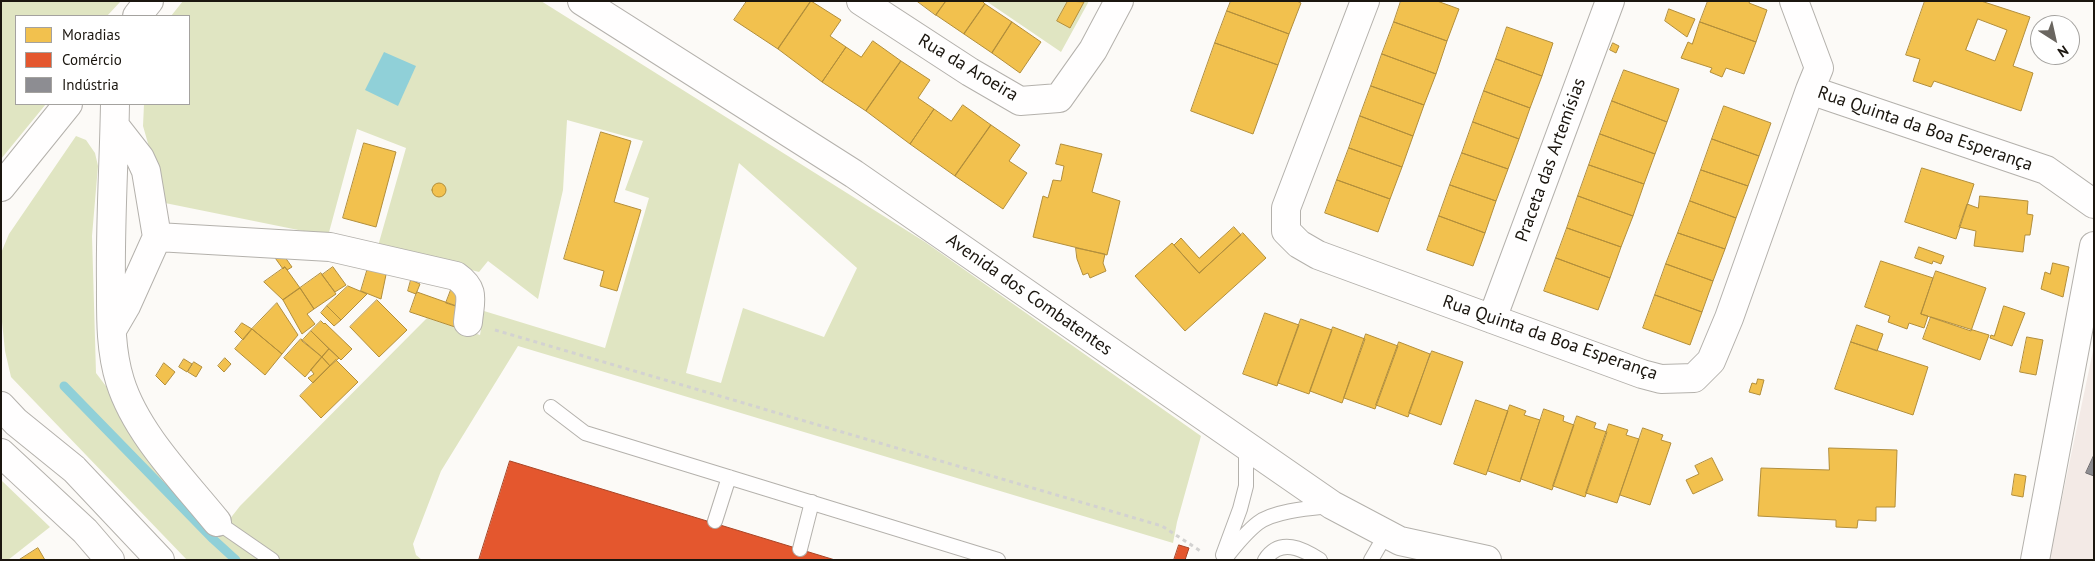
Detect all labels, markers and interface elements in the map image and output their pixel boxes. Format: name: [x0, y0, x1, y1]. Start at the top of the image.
legend: [15, 15, 190, 105]
north arrow: [2030, 15, 2080, 65]
text: Moradias: [62, 25, 120, 44]
street label: Rua da Aroeira: [914, 30, 1022, 106]
text: N: [2054, 41, 2072, 61]
text: Comércio: [62, 50, 122, 69]
text: Indústria: [62, 75, 119, 94]
street label: Praceta das Artemísias: [1511, 75, 1591, 245]
street label: Rua Quinta da Boa Esperança: [1815, 82, 2035, 176]
street label: Avenida dos Combatentes: [942, 230, 1116, 360]
street label: Rua Quinta da Boa Esperança: [1440, 291, 1660, 385]

